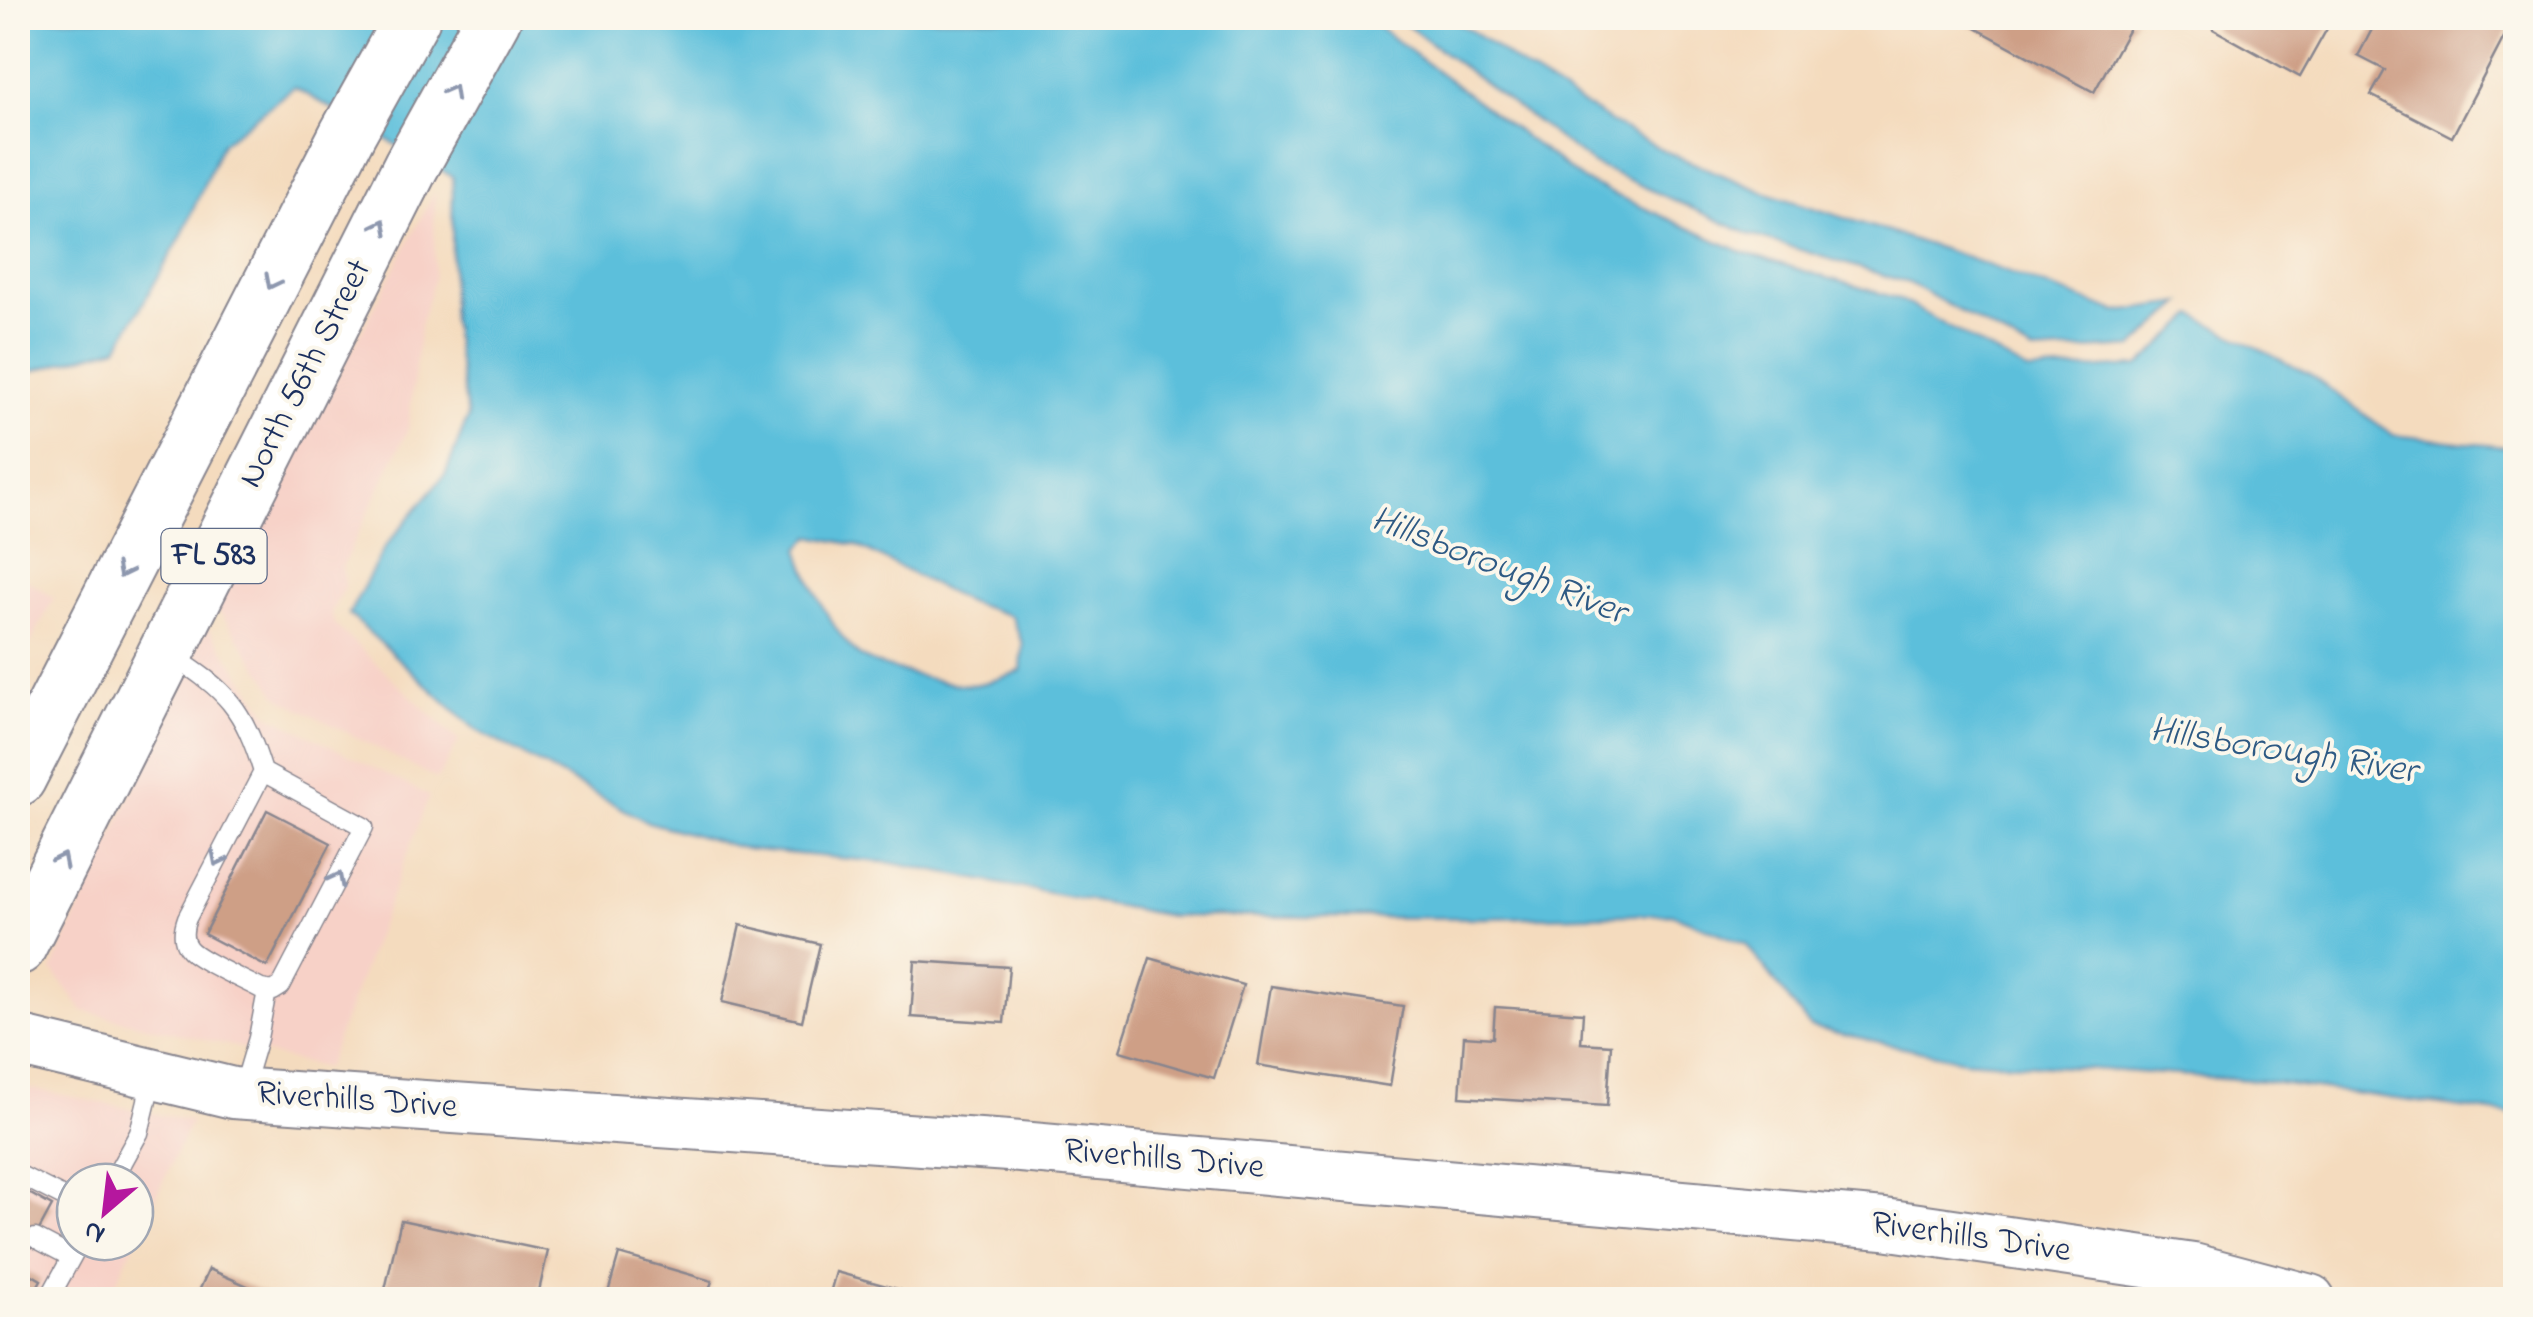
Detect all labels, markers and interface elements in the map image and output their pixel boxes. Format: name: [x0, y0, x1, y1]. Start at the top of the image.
one-way arrow: [440, 84, 460, 102]
one-way arrow: [369, 218, 389, 236]
street label: North 56th Street: [226, 251, 386, 497]
one-way arrow: [264, 272, 284, 290]
water label: Hillsborough River: [1362, 493, 1638, 643]
road number: FL 583: [162, 529, 266, 583]
one-way arrow: [116, 561, 135, 579]
water label: Hillsborough River: [2145, 703, 2425, 801]
one-way arrow: [211, 848, 230, 866]
one-way arrow: [49, 852, 69, 870]
one-way arrow: [325, 872, 344, 890]
street label: Riverhills Drive: [255, 1069, 459, 1133]
street label: Riverhills Drive: [1062, 1126, 1267, 1194]
north arrow: [55, 1162, 155, 1262]
street label: Riverhills Drive: [1868, 1199, 2074, 1277]
text: N: [77, 1208, 113, 1254]

